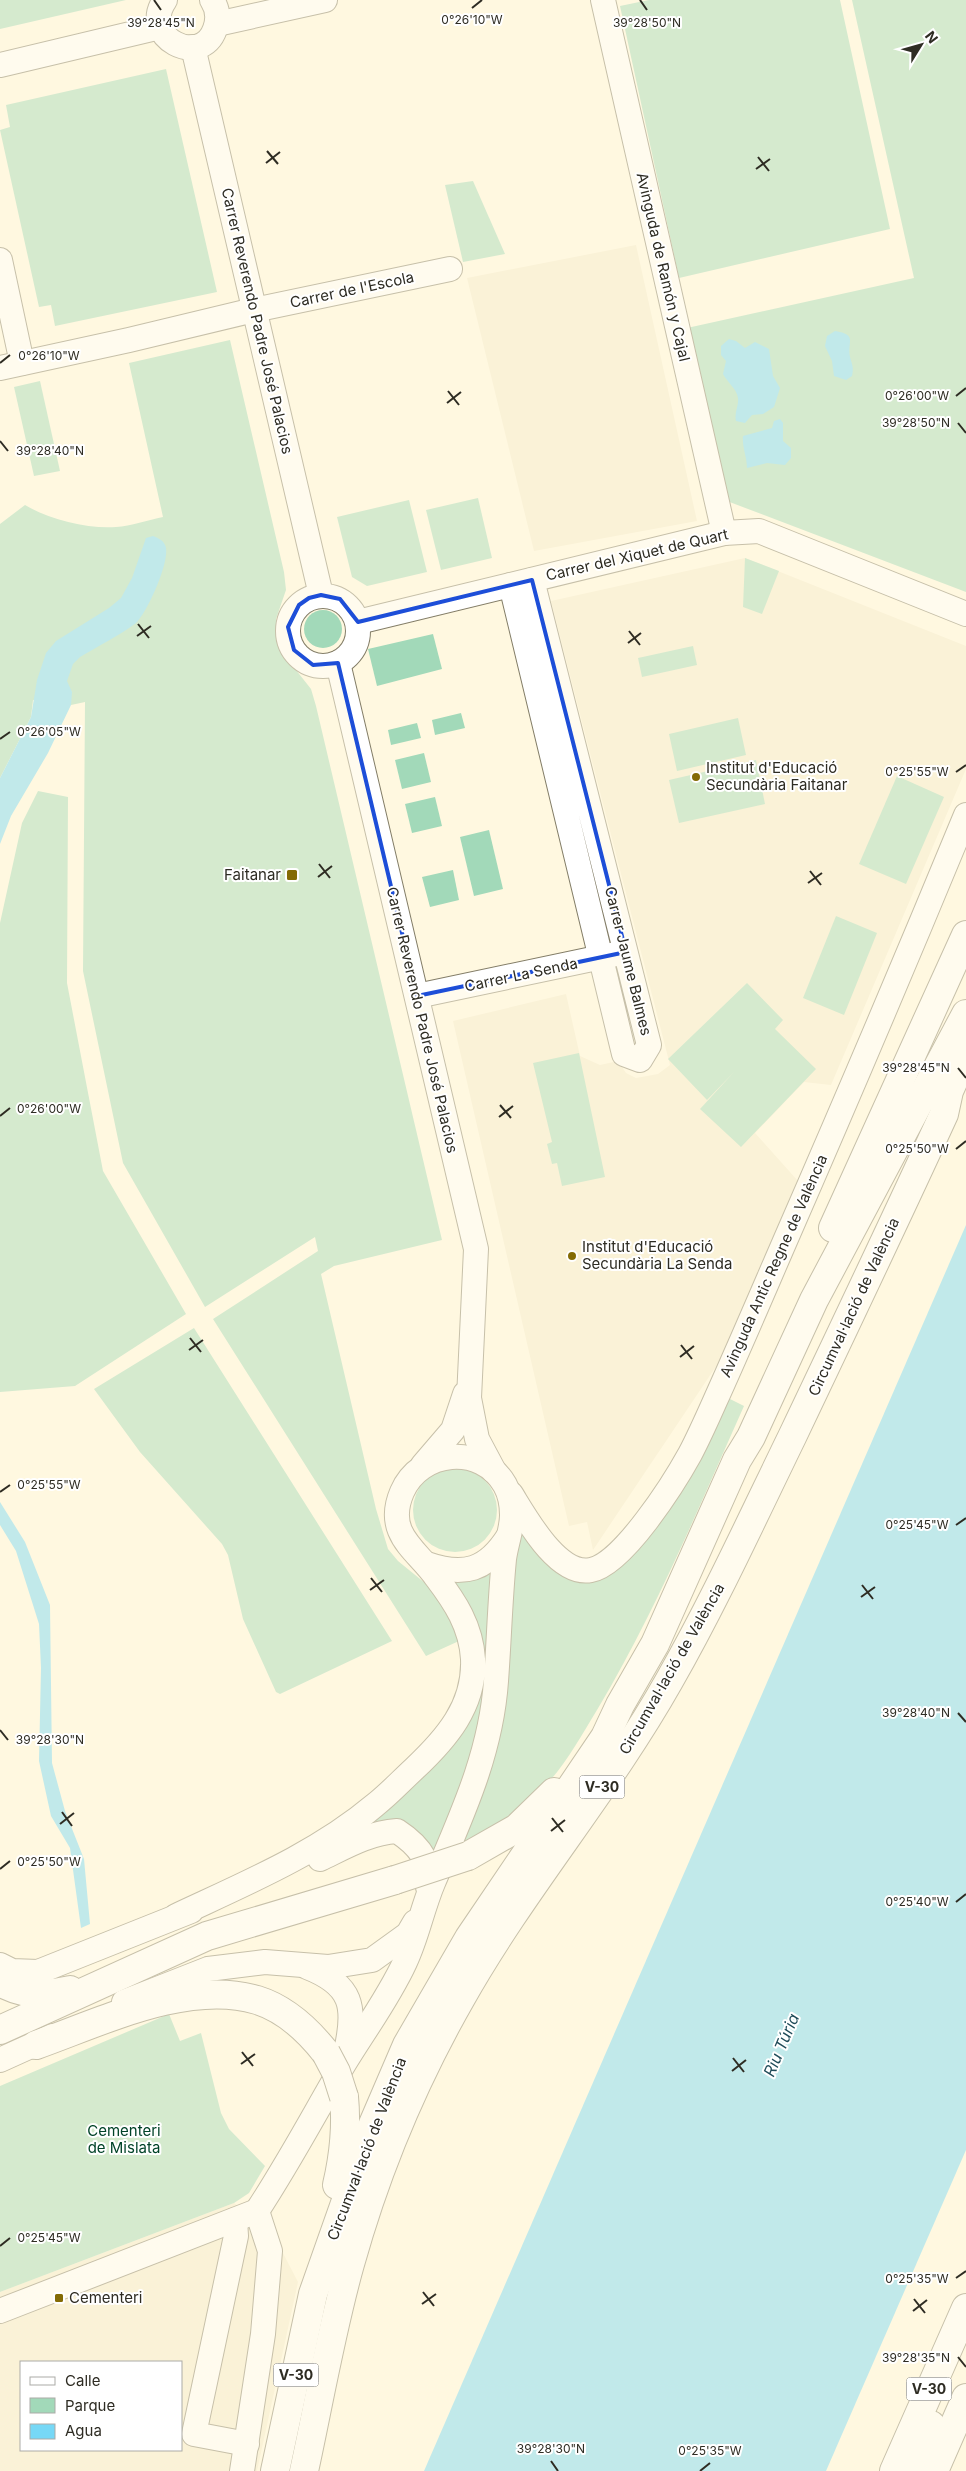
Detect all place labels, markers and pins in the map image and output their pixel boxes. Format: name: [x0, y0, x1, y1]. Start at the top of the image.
place label: Institut d'Educació Secundària Faitanar: [706, 758, 848, 794]
marker: Institut d'Educació Secundària Faitanar: [690, 771, 702, 783]
place label: Faitanar: [224, 865, 281, 884]
marker: Faitanar: [285, 868, 299, 882]
place label: Institut d'Educació Secundària La Senda: [582, 1237, 732, 1273]
marker: Institut d'Educació Secundària La Senda: [566, 1250, 578, 1262]
place label: Cementeri: [69, 2288, 142, 2307]
marker: Cementeri: [53, 2292, 65, 2304]

